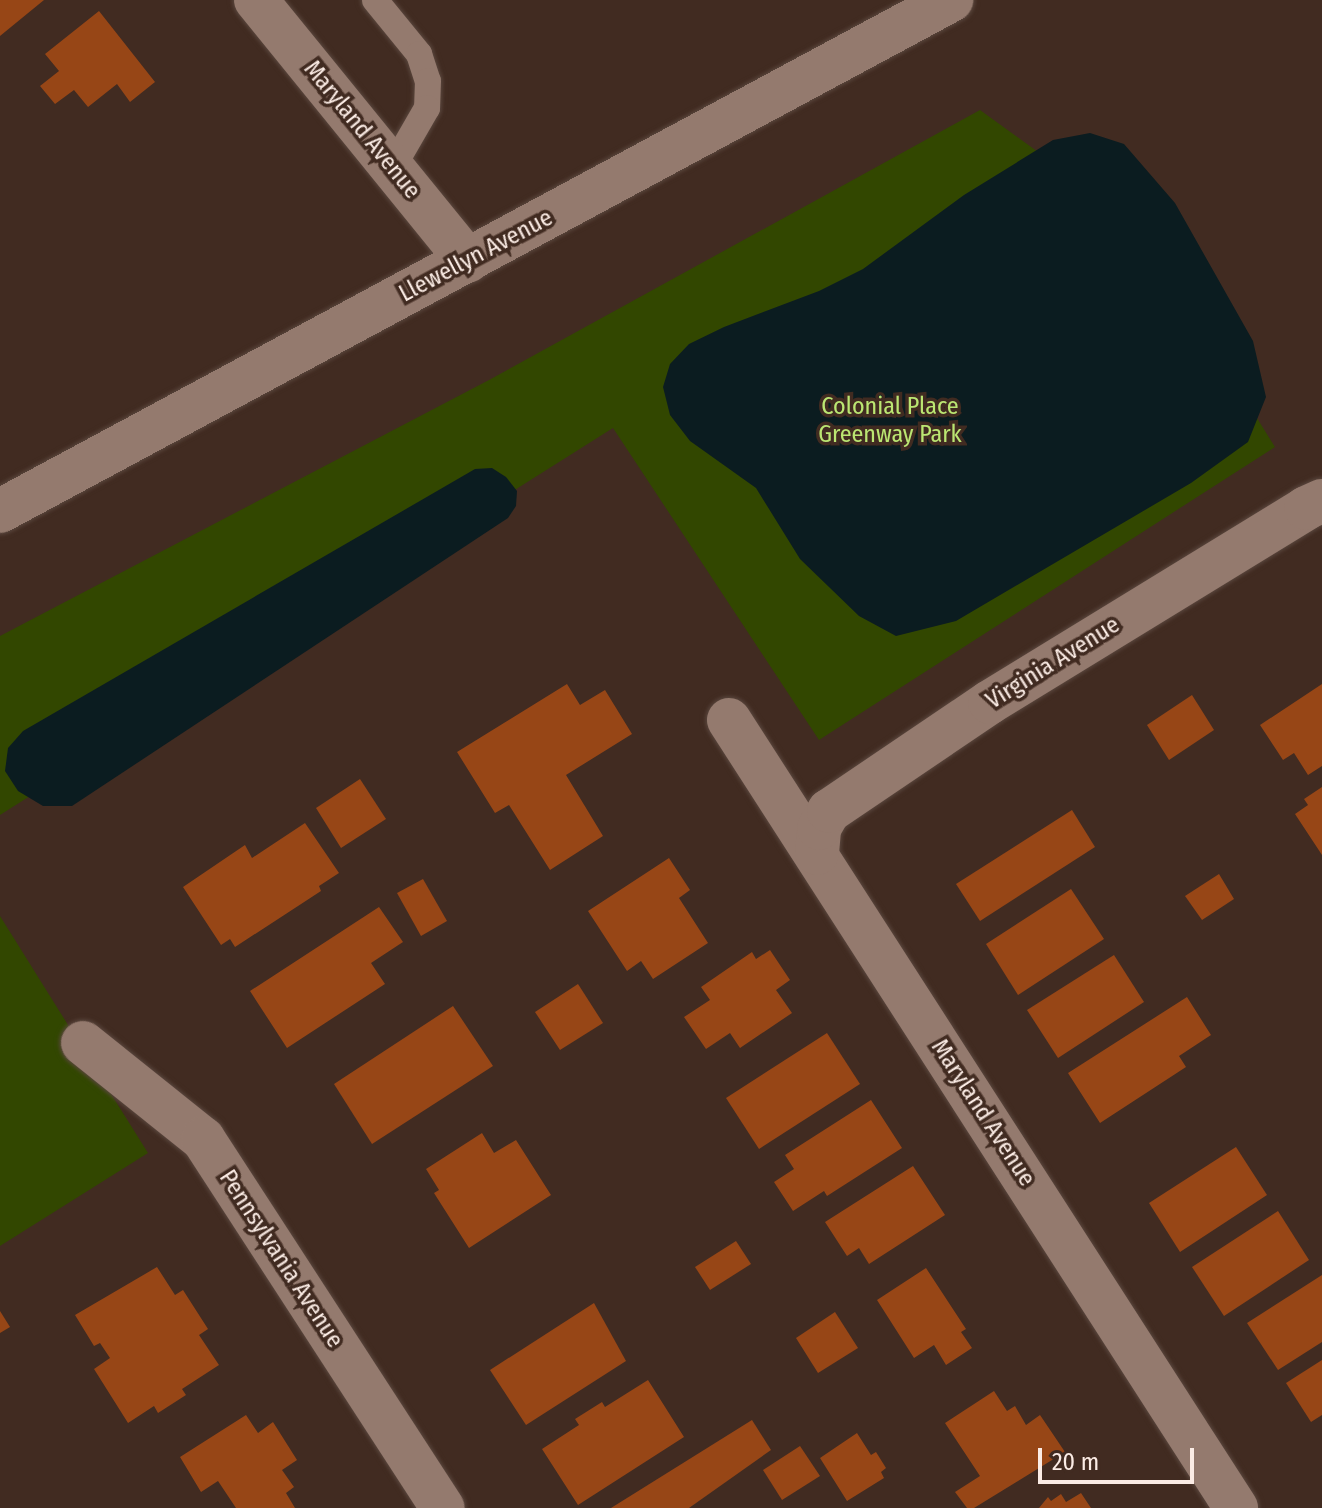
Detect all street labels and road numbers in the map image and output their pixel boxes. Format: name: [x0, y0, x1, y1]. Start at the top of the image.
street label: Maryland Avenue: [298, 55, 426, 205]
street label: Llewellyn Avenue: [394, 203, 558, 309]
street label: Virginia Avenue: [981, 611, 1125, 715]
street label: Maryland Avenue: [925, 1034, 1041, 1192]
street label: Pennsylvania Avenue: [213, 1165, 349, 1353]

